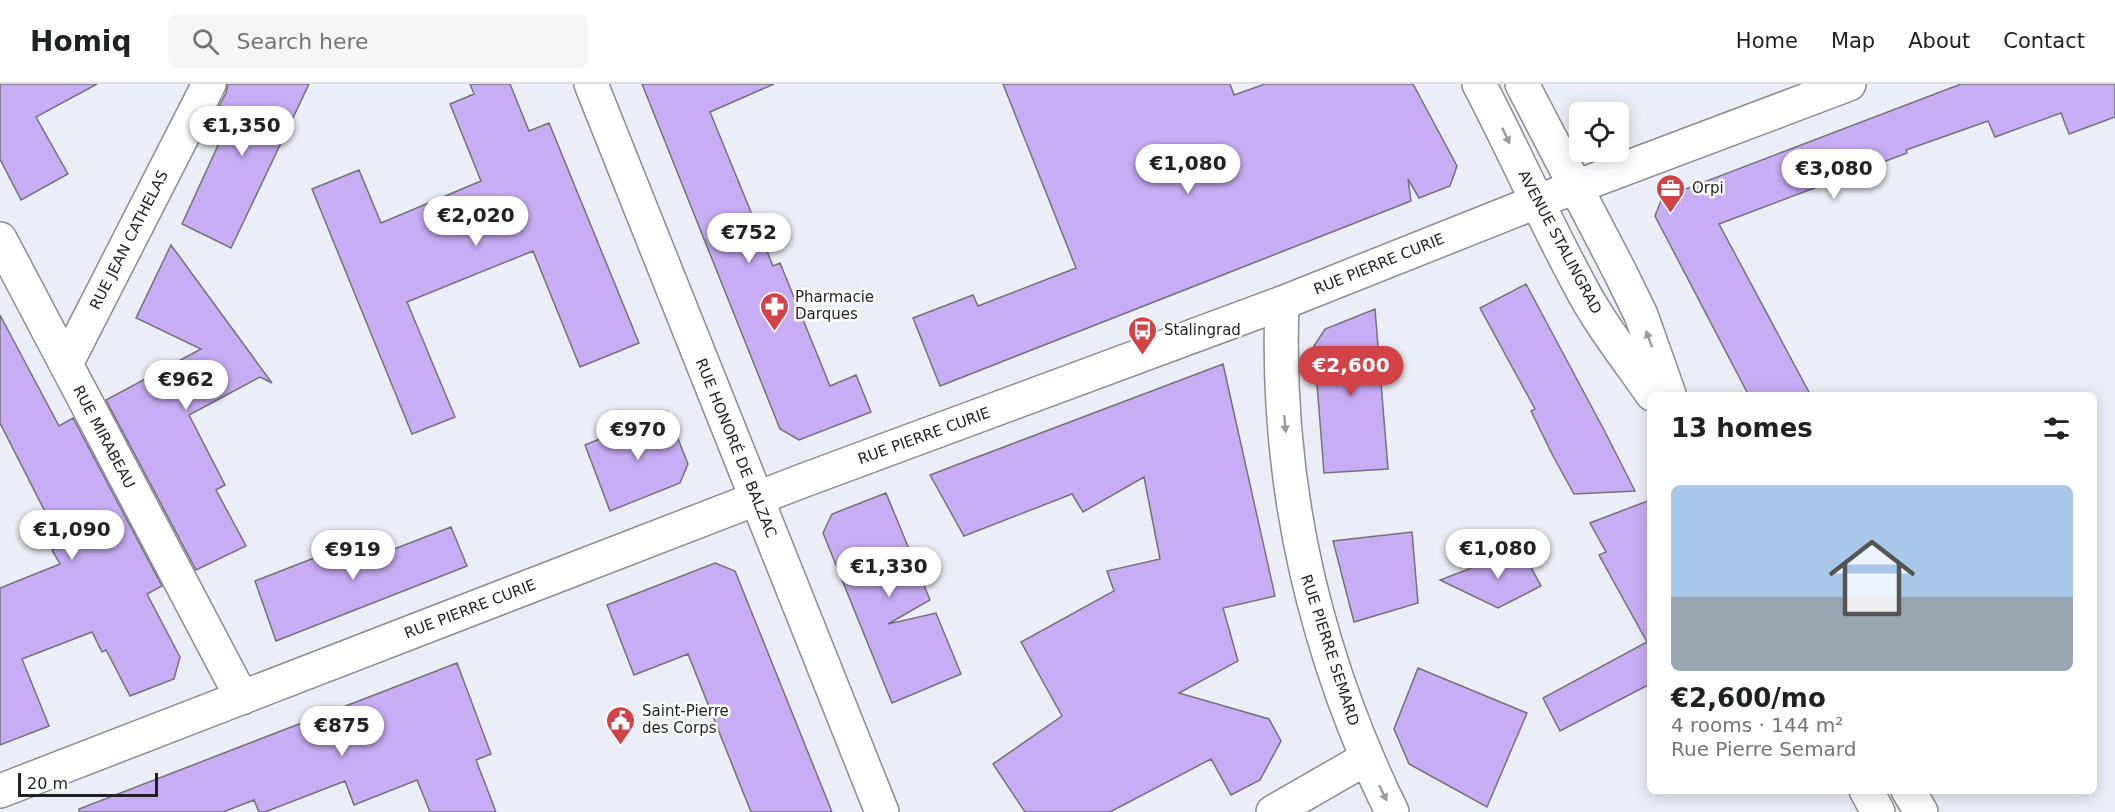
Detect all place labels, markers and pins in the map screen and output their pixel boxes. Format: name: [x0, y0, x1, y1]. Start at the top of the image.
pin: €1,350: [193, 106, 291, 157]
pin: €1,080: [1139, 144, 1237, 195]
pin: €3,080: [1785, 149, 1883, 200]
office icon: Orpi: [1655, 172, 1687, 214]
place label: Orpi: [1692, 179, 1724, 197]
pin: €2,020: [427, 196, 525, 247]
pin: €752: [713, 213, 785, 264]
place label: Pharmacie Darques: [795, 288, 874, 323]
pharmacy icon: Pharmacie Darques: [758, 290, 790, 332]
bus stop icon: Stalingrad: [1127, 314, 1159, 356]
place label: Stalingrad: [1164, 321, 1241, 339]
pin: €2,600: [1302, 346, 1400, 397]
pin: €962: [150, 360, 222, 411]
pin: €970: [602, 410, 674, 461]
pin: €1,090: [23, 510, 121, 561]
pin: €1,080: [1449, 529, 1547, 580]
pin: €919: [317, 530, 389, 581]
pin: €1,330: [840, 547, 938, 598]
place label: Saint-Pierre des Corps: [642, 702, 729, 737]
public building icon: Saint-Pierre des Corps: [605, 704, 637, 746]
pin: €875: [306, 706, 378, 757]

